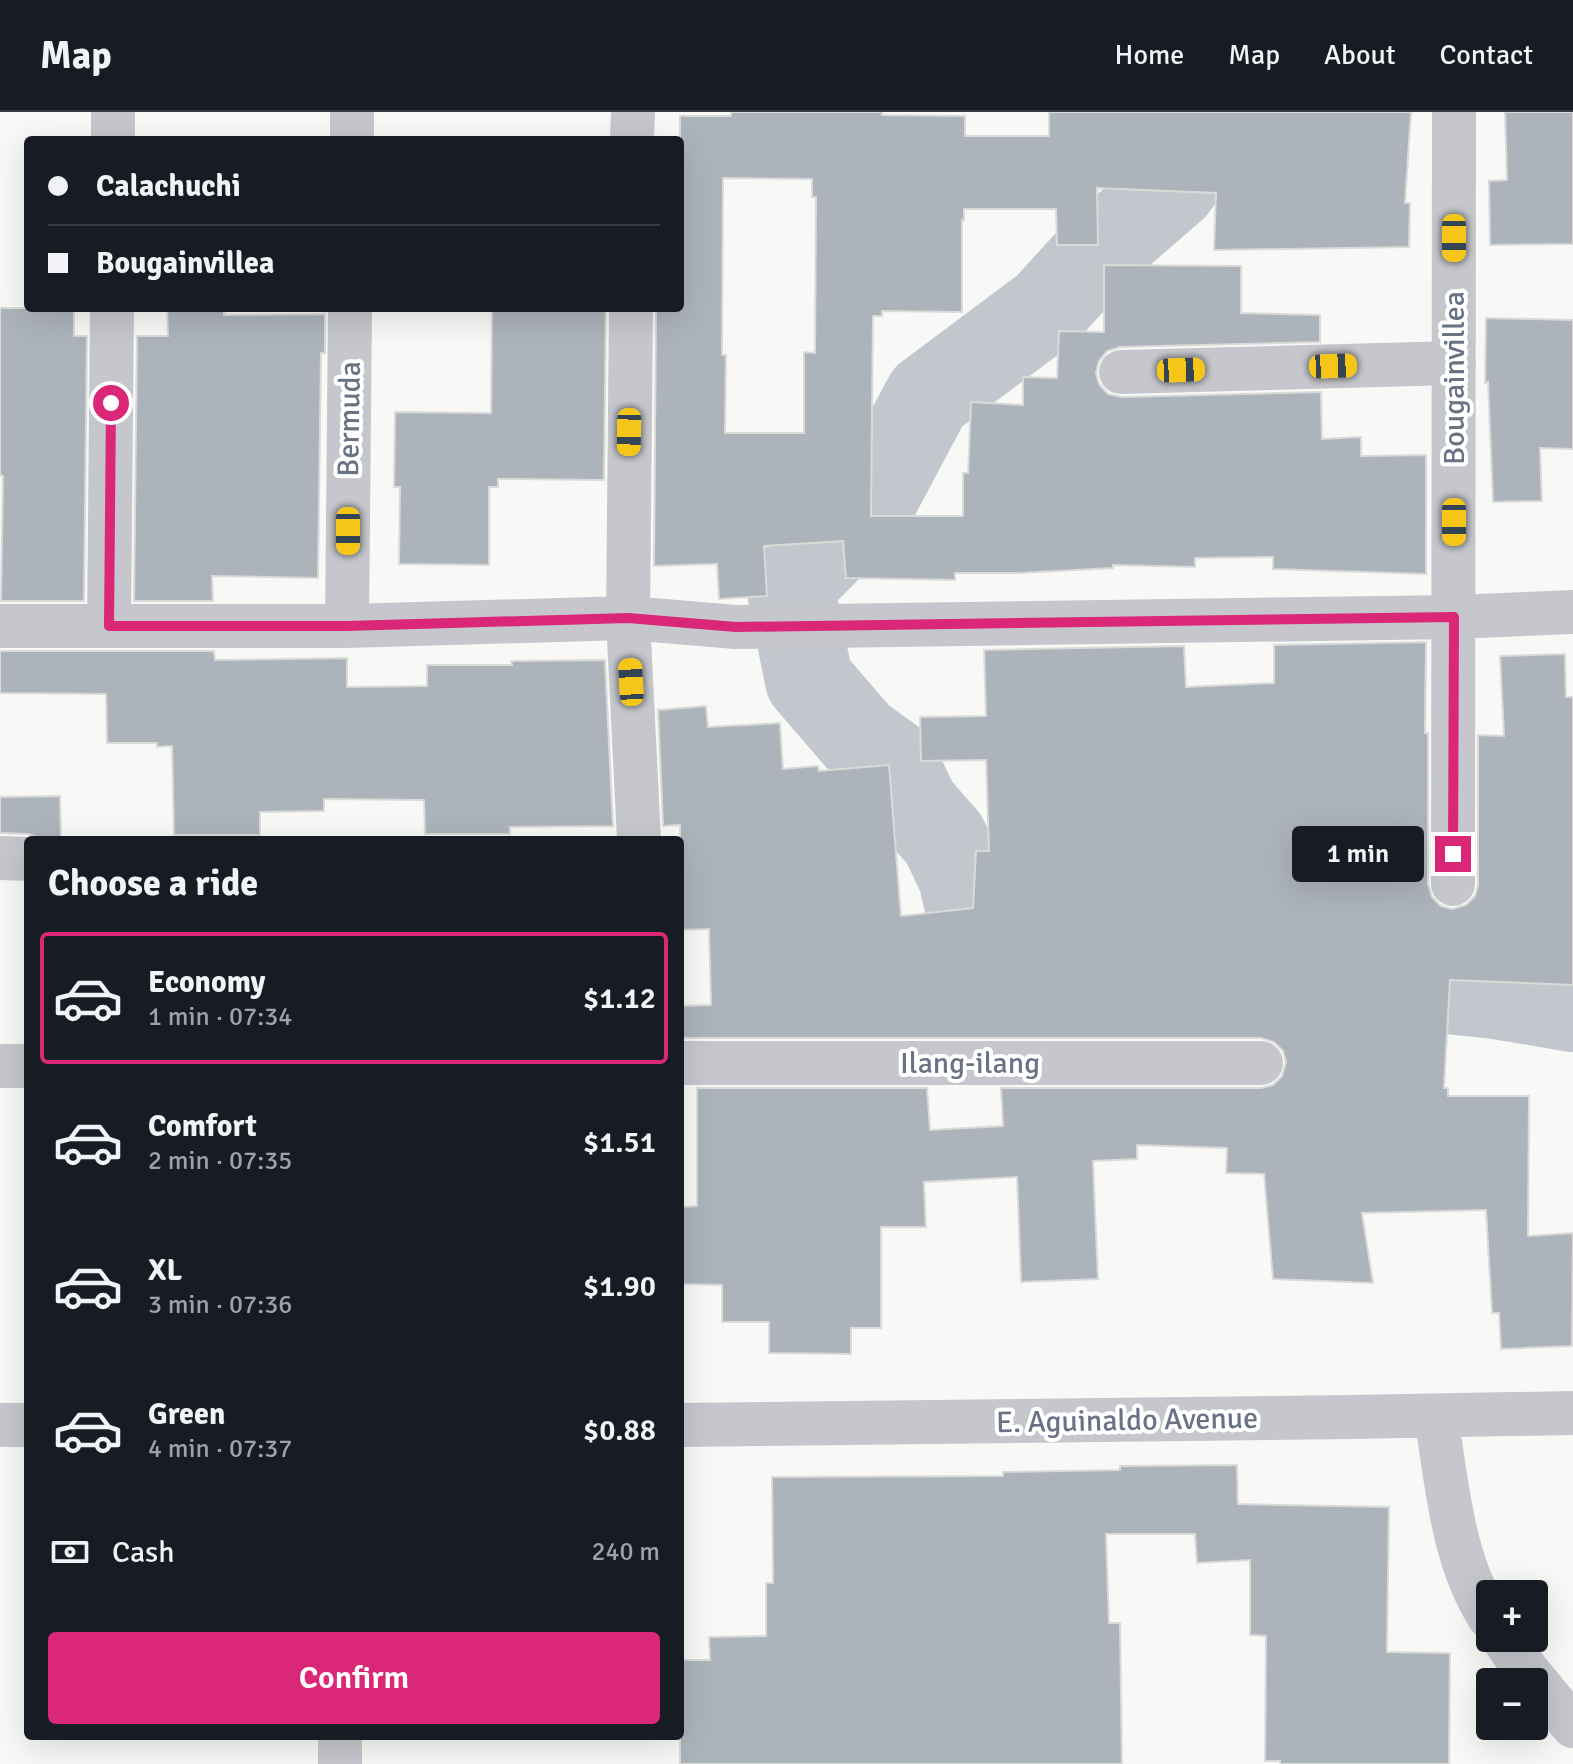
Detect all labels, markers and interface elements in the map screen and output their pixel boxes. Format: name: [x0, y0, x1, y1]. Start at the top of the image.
text: Map: [40, 32, 112, 79]
text: Home: [1115, 38, 1184, 72]
text: Map: [1228, 38, 1280, 72]
text: About: [1324, 38, 1396, 72]
text: Contact: [1440, 38, 1533, 72]
text: Calachuchi: [96, 168, 241, 205]
car: [1442, 214, 1466, 262]
text: Bougainvillea: [96, 245, 274, 282]
street label: Bougainvillea: [1436, 291, 1473, 465]
car: [1309, 353, 1357, 379]
car: [1157, 357, 1205, 383]
street label: Bermuda: [330, 361, 369, 477]
route start: [93, 385, 129, 421]
car: [617, 408, 641, 456]
car: [1442, 498, 1466, 546]
car: [336, 507, 360, 555]
car: [618, 657, 644, 707]
callout: 1 min: [1293, 826, 1425, 882]
route end: [1435, 836, 1471, 872]
text: 1 min: [1327, 838, 1389, 870]
text: Choose a ride: [48, 861, 258, 906]
icon: car: [52, 962, 124, 1034]
text: Economy: [148, 964, 265, 1001]
text: $1.12: [583, 980, 656, 1017]
text: 1 min · 07:34: [148, 1001, 292, 1033]
street label: Ilang-ilang: [900, 1045, 1040, 1082]
icon: car: [52, 1106, 124, 1178]
text: Comfort: [148, 1108, 257, 1145]
text: $1.51: [583, 1124, 656, 1161]
text: 2 min · 07:35: [148, 1145, 292, 1177]
icon: car: [52, 1250, 124, 1322]
text: XL: [148, 1252, 182, 1289]
text: $1.90: [583, 1268, 656, 1305]
text: 3 min · 07:36: [148, 1289, 292, 1321]
icon: car: [52, 1394, 124, 1466]
text: Green: [148, 1396, 225, 1433]
street label: E. Aguinaldo Avenue: [996, 1400, 1258, 1441]
text: $0.88: [583, 1412, 656, 1449]
text: 4 min · 07:37: [148, 1433, 292, 1465]
icon: cash: [48, 1530, 92, 1574]
text: Cash: [112, 1534, 175, 1571]
text: 240 m: [591, 1536, 660, 1568]
map controls: [1476, 1580, 1548, 1740]
button: +: [1476, 1580, 1548, 1652]
button: Confirm: [48, 1632, 660, 1724]
button: −: [1476, 1668, 1548, 1740]

